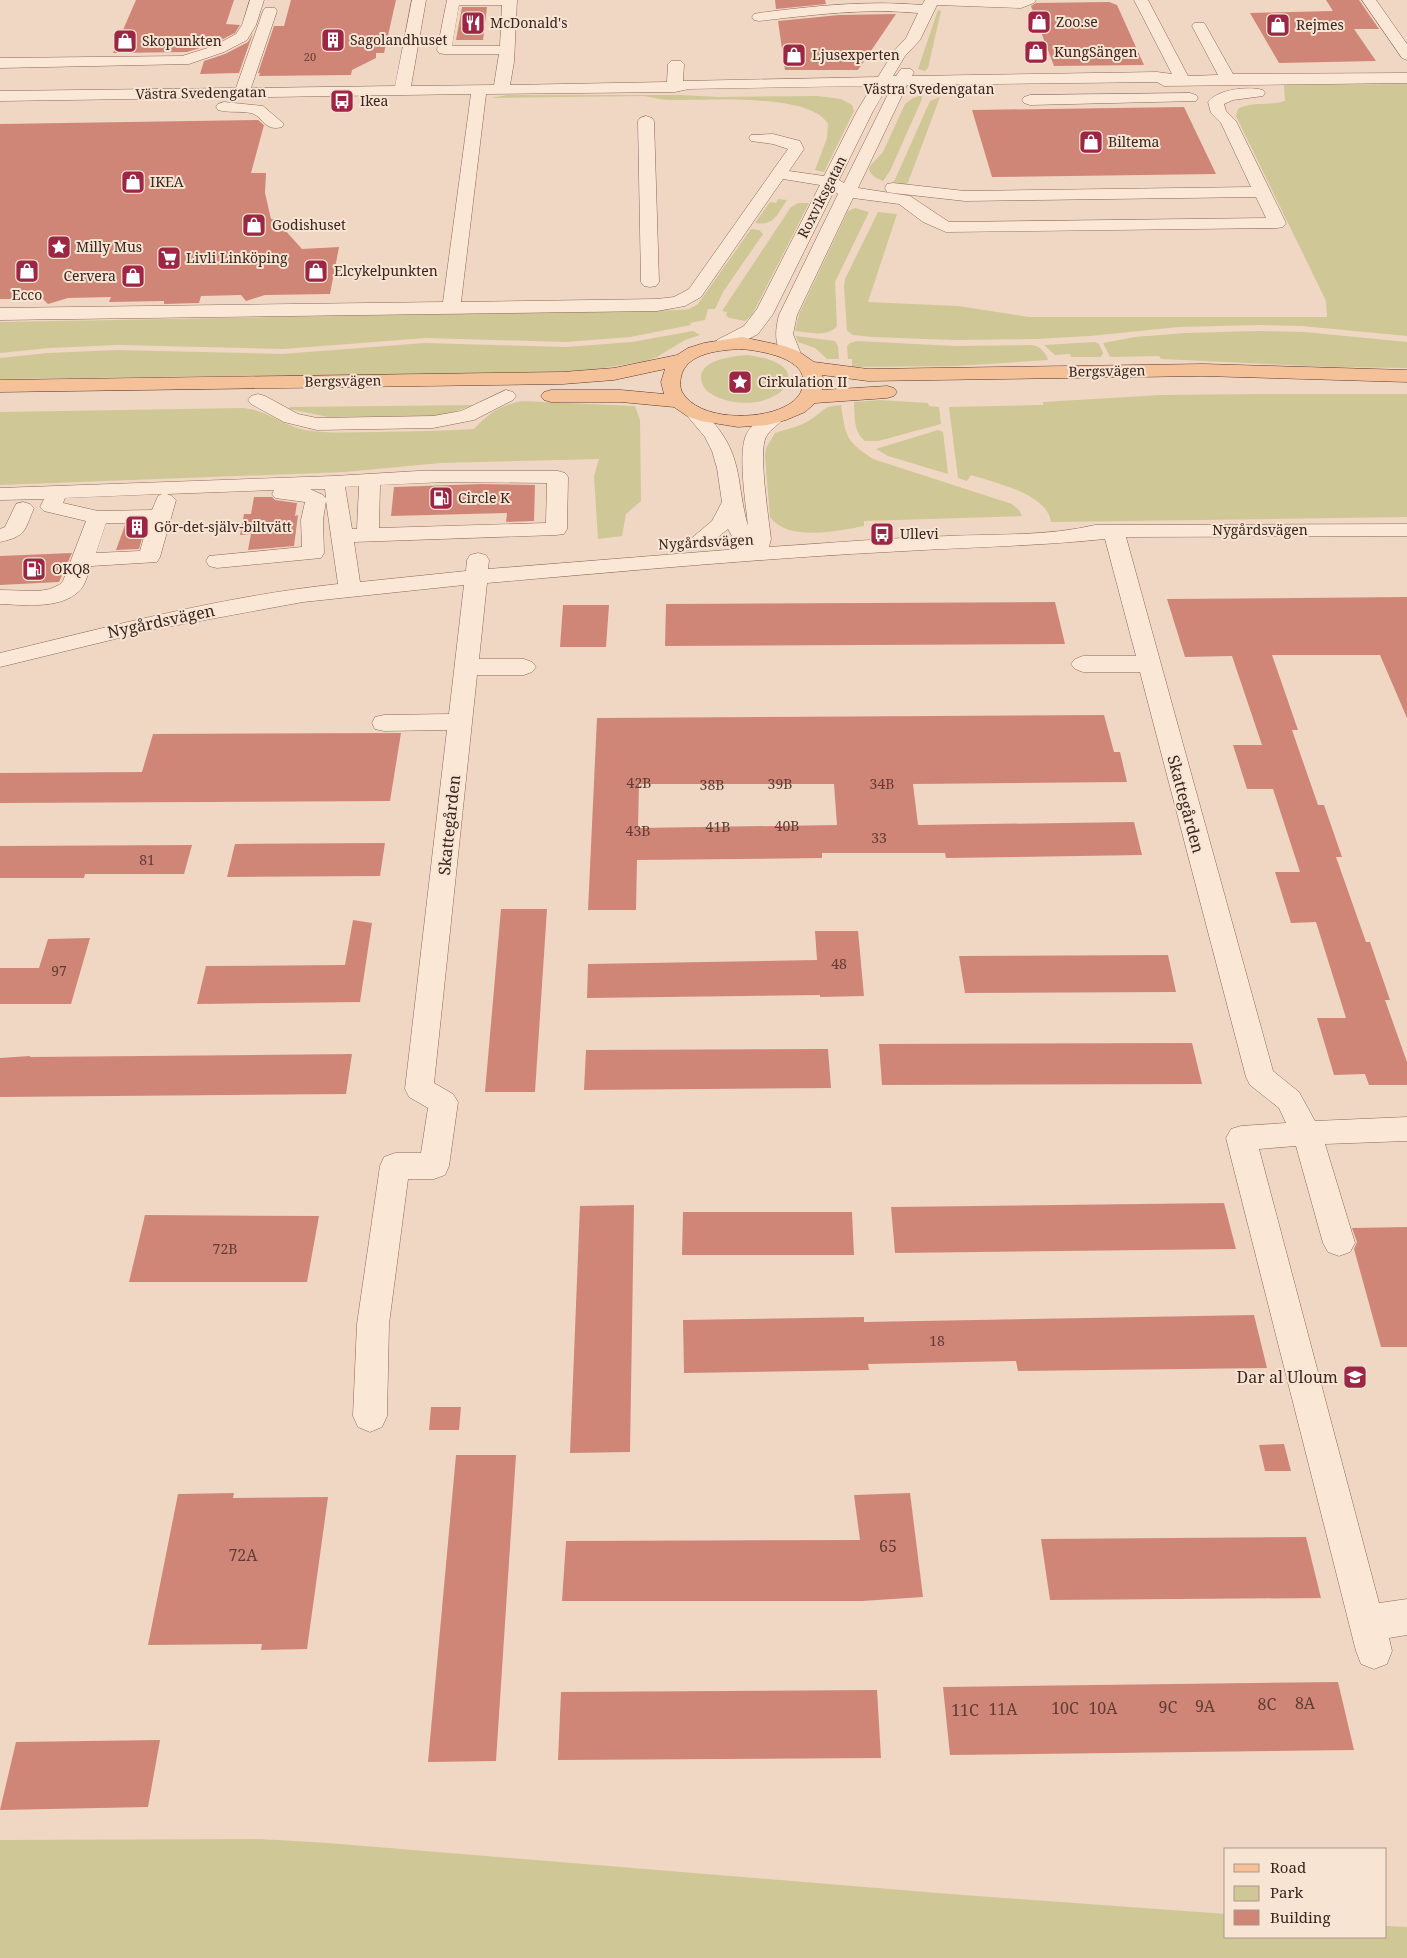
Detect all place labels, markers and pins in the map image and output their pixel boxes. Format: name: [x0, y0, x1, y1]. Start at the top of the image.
shop icon: Zoo.se: [1026, 9, 1052, 35]
restaurant icon: McDonald's: [460, 10, 486, 36]
place label: Zoo.se: [1056, 12, 1098, 31]
shop icon: Rejmes: [1265, 12, 1291, 38]
place label: McDonald's: [490, 13, 568, 32]
place label: Rejmes: [1296, 15, 1344, 34]
building icon: Sagolandhuset: [320, 27, 346, 53]
shop icon: Skopunkten: [112, 28, 138, 54]
place label: Sagolandhuset: [350, 30, 448, 49]
place label: Skopunkten: [142, 31, 222, 50]
shop icon: KungSängen: [1023, 39, 1049, 65]
shop icon: Ljusexperten: [781, 42, 807, 68]
place label: KungSängen: [1054, 42, 1138, 61]
place label: Ljusexperten: [812, 45, 900, 64]
bus stop icon: Ikea: [329, 88, 355, 114]
place label: Ikea: [360, 91, 389, 110]
shop icon: Biltema: [1078, 129, 1104, 155]
place label: Biltema: [1108, 132, 1160, 151]
shop icon: IKEA: [120, 169, 146, 195]
place label: IKEA: [150, 172, 184, 191]
shop icon: Godishuset: [241, 212, 267, 238]
place label: Godishuset: [272, 215, 346, 234]
place icon: Milly Mus: [46, 234, 72, 260]
place label: Milly Mus: [76, 237, 142, 256]
supermarket icon: Livli Linköping: [156, 245, 182, 271]
place label: Livli Linköping: [186, 248, 288, 267]
shop icon: Ecco: [14, 258, 40, 284]
shop icon: Elcykelpunkten: [303, 258, 329, 284]
place label: Elcykelpunkten: [334, 261, 438, 280]
shop icon: Cervera: [120, 263, 146, 289]
place label: Cervera: [64, 266, 116, 285]
place label: Ecco: [12, 285, 42, 304]
place icon: Cirkulation II: [727, 369, 753, 395]
place label: Cirkulation II: [758, 372, 847, 391]
fuel station icon: Circle K: [428, 485, 454, 511]
place label: Circle K: [458, 488, 510, 507]
building icon: Gör-det-själv-biltvätt: [124, 514, 150, 540]
place label: Gör-det-själv-biltvätt: [154, 517, 292, 536]
bus stop icon: Ullevi: [869, 521, 895, 547]
place label: Ullevi: [900, 524, 939, 543]
fuel station icon: OKQ8: [21, 556, 47, 582]
place label: OKQ8: [52, 559, 90, 578]
school or university icon: Dar al Uloum: [1342, 1364, 1368, 1390]
place label: Dar al Uloum: [1237, 1366, 1338, 1388]

